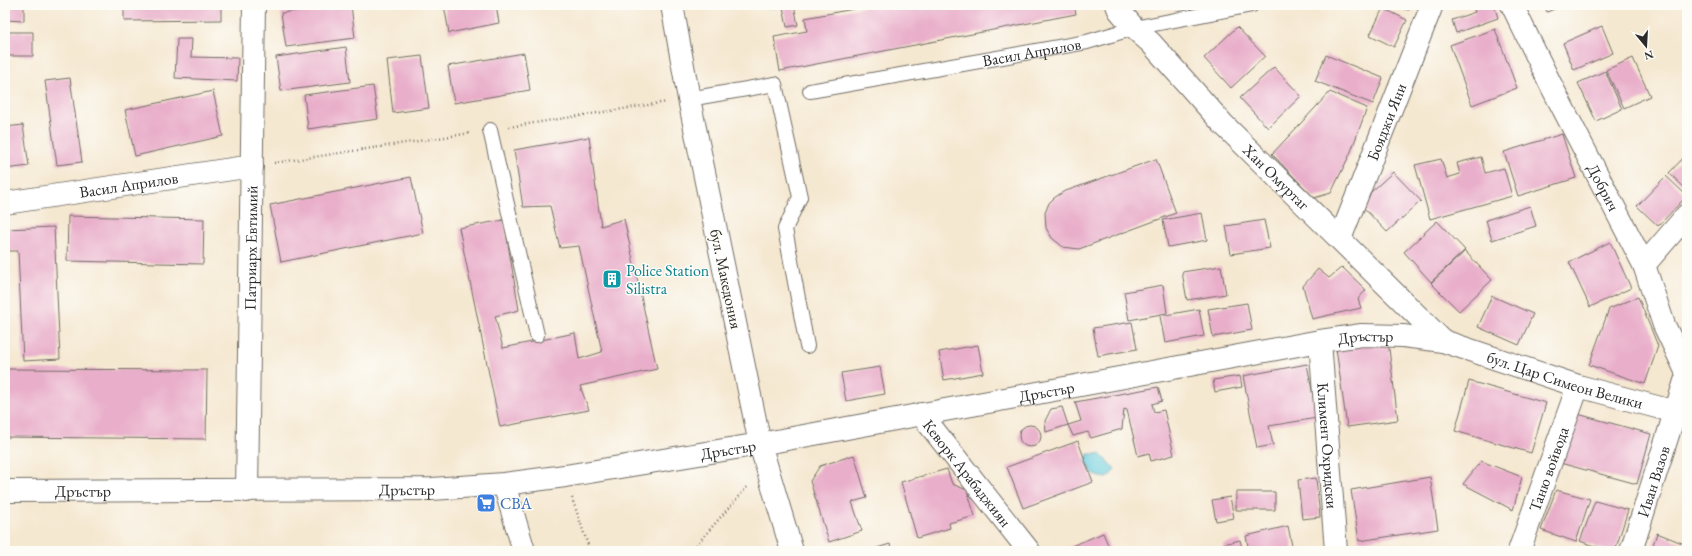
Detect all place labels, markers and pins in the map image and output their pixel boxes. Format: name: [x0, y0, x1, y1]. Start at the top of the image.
place label: Police Station Silistra: [626, 260, 710, 299]
building icon: Police Station Silistra: [601, 268, 623, 290]
supermarket icon: CBA: [475, 492, 497, 514]
place label: CBA: [500, 493, 533, 514]

